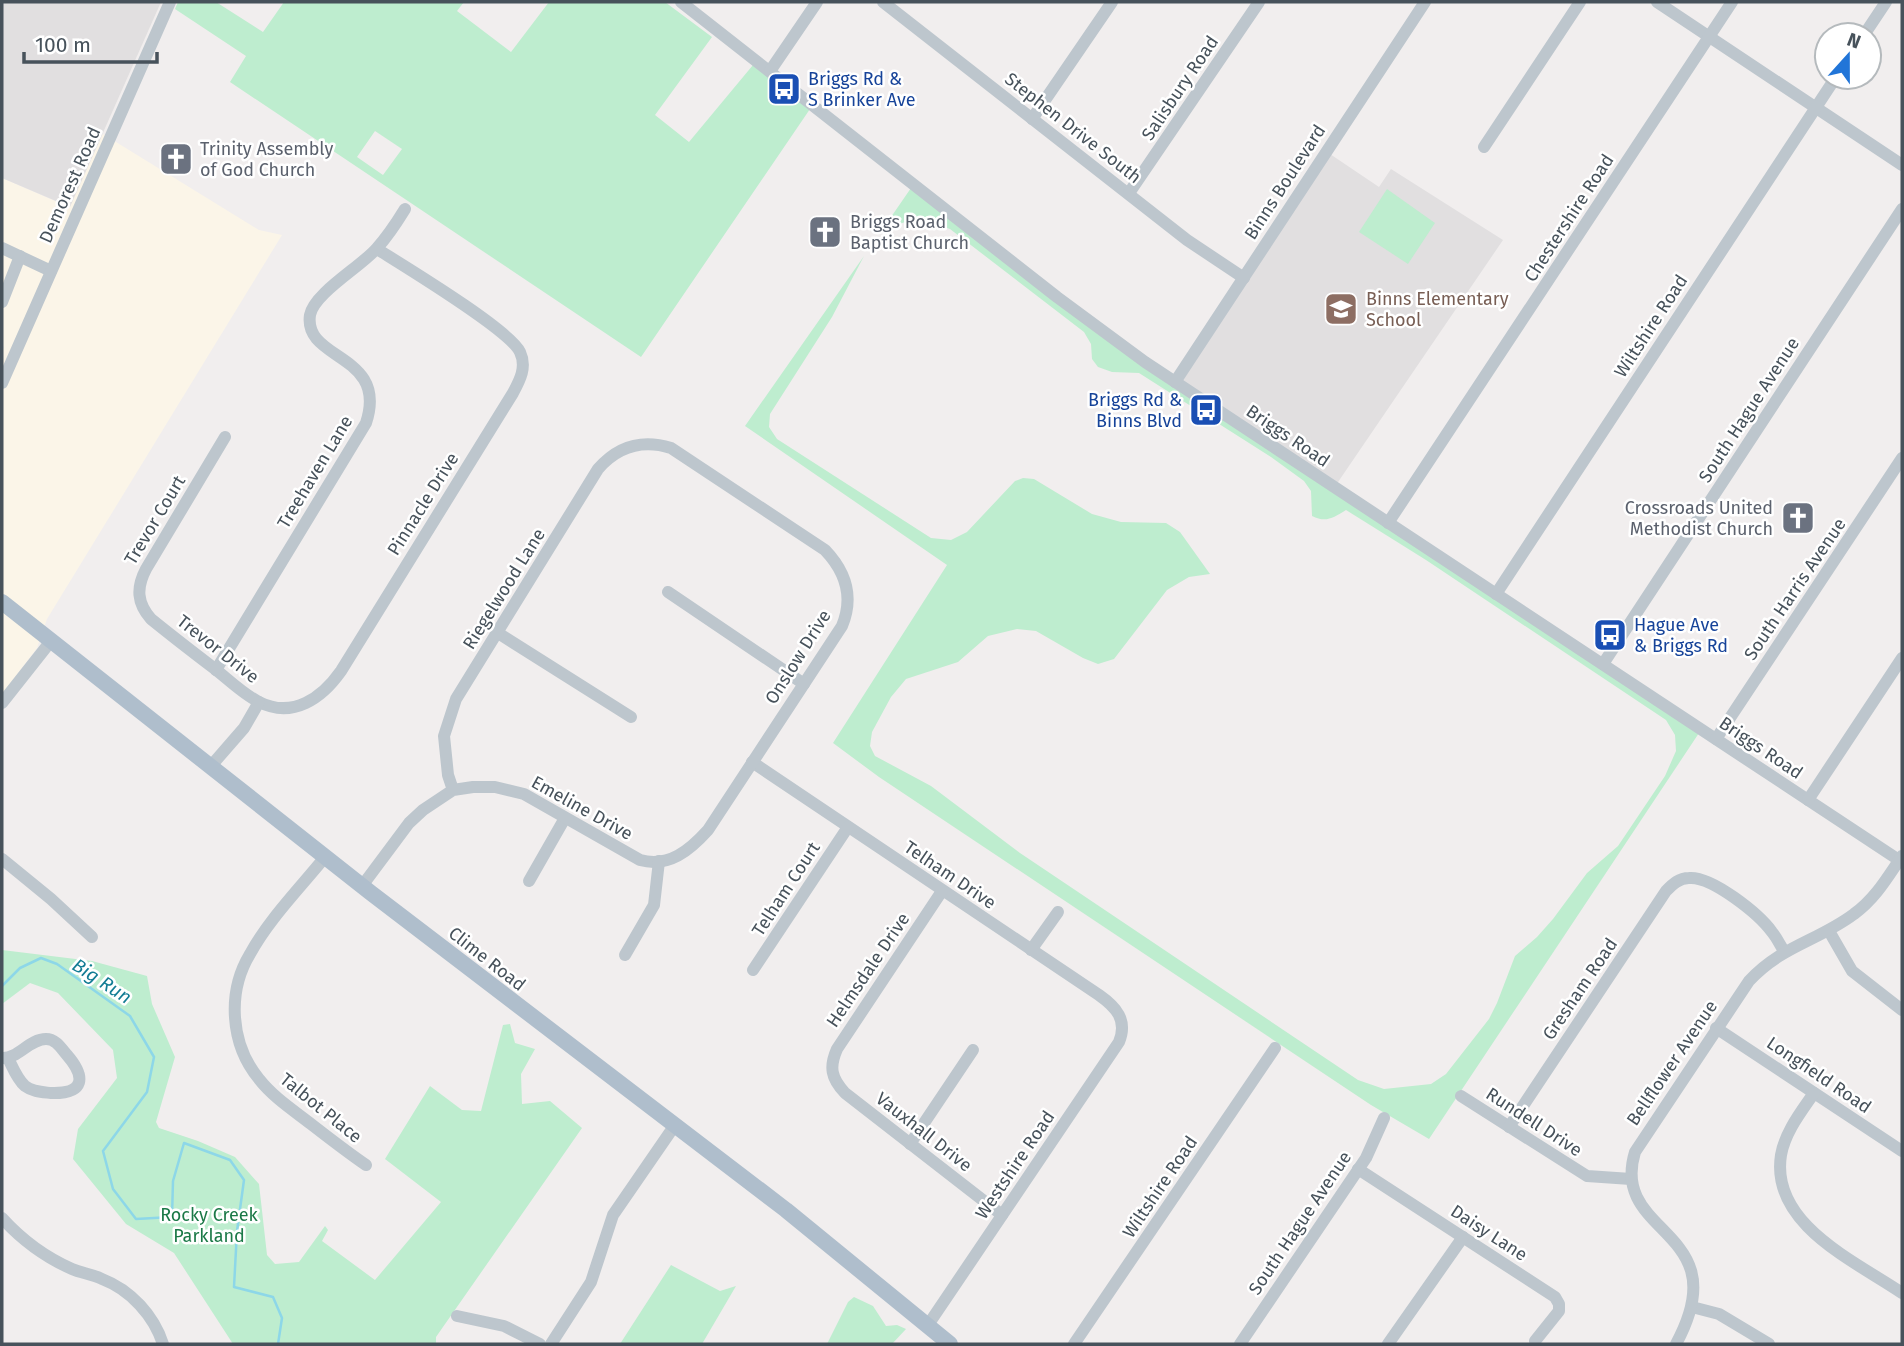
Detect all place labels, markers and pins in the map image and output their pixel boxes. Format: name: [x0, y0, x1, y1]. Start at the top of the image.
place label: Briggs Rd & S Brinker Ave: [808, 68, 916, 111]
bus stop icon: Briggs Rd & S Brinker Ave: [765, 70, 803, 108]
place label: Trinity Assembly of God Church: [200, 138, 333, 181]
church icon: Trinity Assembly of God Church: [157, 140, 195, 178]
place label: Briggs Road Baptist Church: [850, 211, 969, 254]
church icon: Briggs Road Baptist Church: [806, 213, 844, 251]
place label: Binns Elementary School: [1366, 288, 1509, 331]
school or university icon: Binns Elementary School: [1322, 290, 1360, 328]
place label: Briggs Rd & Binns Blvd: [1088, 389, 1182, 432]
bus stop icon: Briggs Rd & Binns Blvd: [1187, 391, 1225, 429]
place label: Crossroads United Methodist Church: [1625, 497, 1773, 540]
church icon: Crossroads United Methodist Church: [1779, 499, 1817, 537]
place label: Hague Ave & Briggs Rd: [1634, 614, 1728, 657]
bus stop icon: Hague Ave & Briggs Rd: [1591, 616, 1629, 654]

